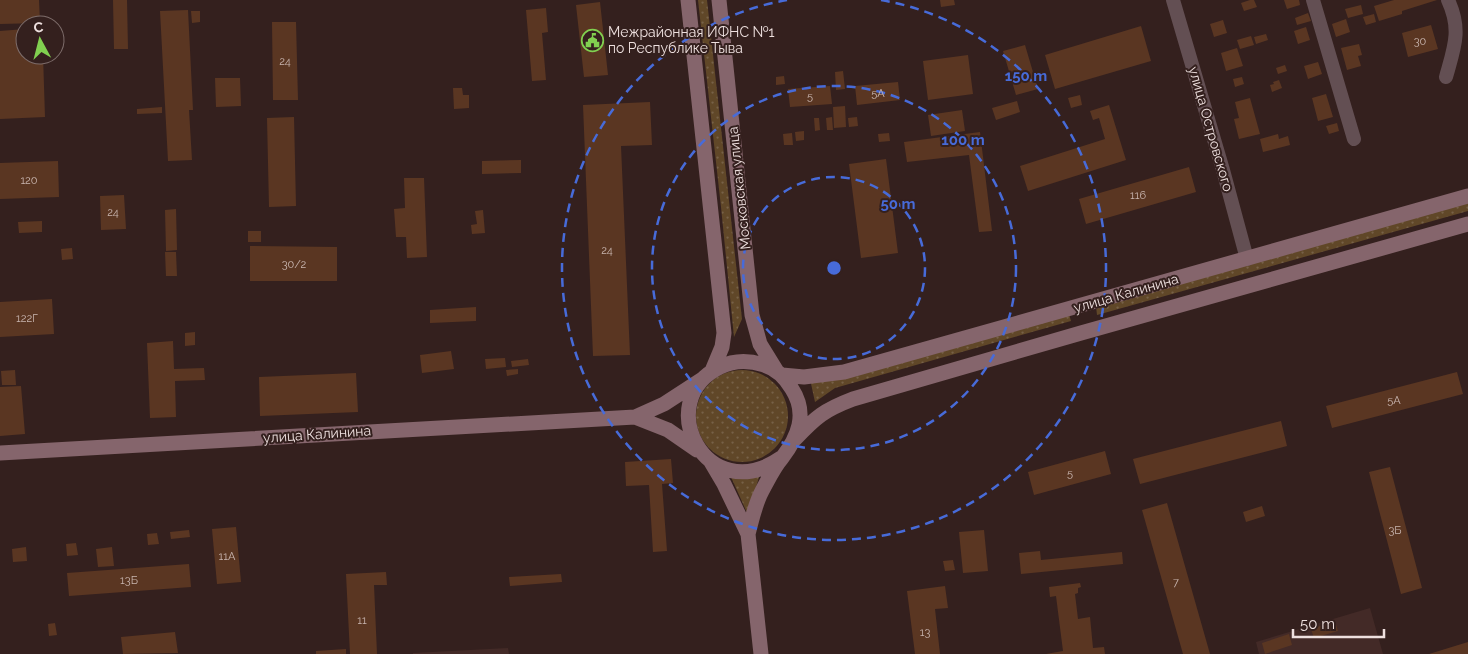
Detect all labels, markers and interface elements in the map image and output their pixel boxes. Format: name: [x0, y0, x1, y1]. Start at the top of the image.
north arrow: [15, 15, 65, 65]
text: С: [33, 19, 45, 36]
place label: Межрайонная ИФНС №1 по Республике Тыва: [608, 24, 775, 56]
public building icon: Межрайонная ИФНС №1 по Республике Тыва: [580, 28, 604, 52]
house number: 30: [1414, 35, 1427, 48]
house number: 24: [279, 55, 291, 68]
street label: улица Островского: [1185, 65, 1237, 193]
text: 150 m: [1005, 67, 1047, 85]
house number: 5А: [871, 87, 885, 100]
house number: 5: [807, 90, 813, 103]
street label: Московская улица: [725, 126, 753, 250]
text: 100 m: [941, 131, 985, 149]
house number: 120: [20, 174, 38, 187]
house number: 116: [1130, 189, 1146, 202]
text: 50 m: [880, 195, 916, 213]
house number: 24: [107, 206, 119, 219]
house number: 24: [601, 244, 613, 257]
house number: 30/2: [282, 258, 307, 271]
centre of rings: [825, 259, 843, 277]
street label: улица Калинина: [1072, 270, 1180, 316]
house number: 122Г: [16, 312, 38, 325]
house number: 5А: [1387, 394, 1401, 407]
street label: улица Калинина: [262, 422, 372, 446]
house number: 5: [1067, 467, 1073, 480]
house number: 3Б: [1388, 524, 1402, 537]
house number: 11А: [219, 550, 236, 563]
house number: 13Б: [120, 574, 138, 587]
house number: 7: [1173, 576, 1179, 589]
scale bar: [1293, 606, 1384, 638]
house number: 11: [357, 614, 367, 627]
text: 50 m: [1300, 615, 1335, 633]
house number: 13: [920, 626, 930, 639]

